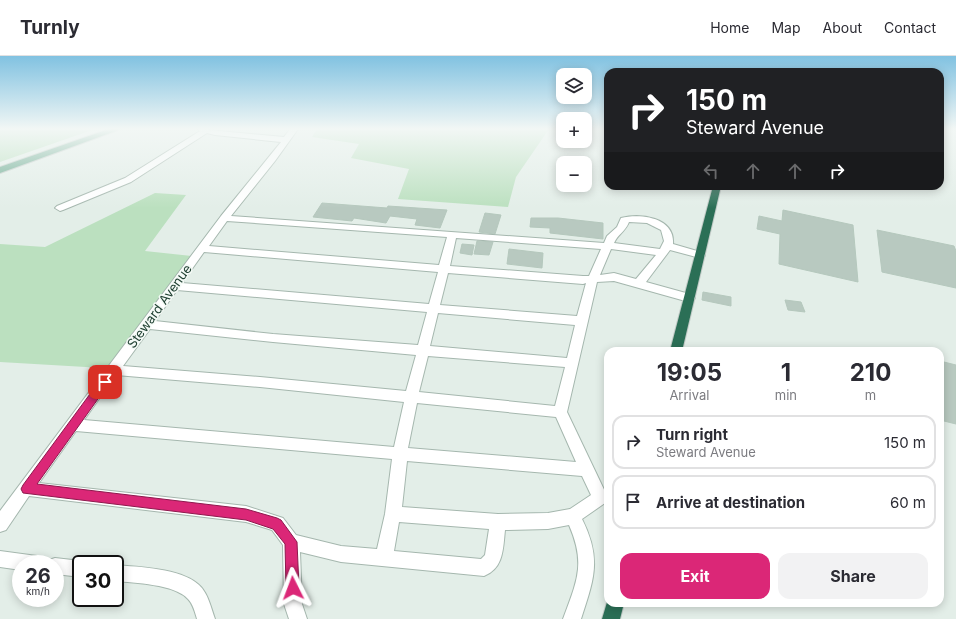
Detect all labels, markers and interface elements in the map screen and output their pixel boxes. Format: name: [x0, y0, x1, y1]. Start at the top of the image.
text: Turnly: [20, 16, 80, 39]
text: Home: [710, 19, 749, 36]
text: Map: [771, 19, 801, 36]
text: About: [823, 19, 862, 36]
text: Contact: [884, 19, 936, 36]
map controls: [556, 68, 592, 192]
button: layers: [556, 68, 592, 104]
text: 150 m: [686, 83, 767, 117]
icon: right: [620, 84, 672, 136]
button: +: [556, 112, 592, 148]
text: Steward Avenue: [686, 117, 824, 138]
button: −: [556, 156, 592, 192]
icon: left: [700, 160, 722, 182]
icon: ahead: [742, 160, 764, 182]
icon: ahead: [784, 160, 806, 182]
icon: right: [826, 160, 848, 182]
street label: Steward Avenue: [123, 261, 195, 351]
text: 19:05: [657, 358, 722, 387]
text: 1: [781, 358, 791, 387]
text: 210: [850, 358, 891, 387]
pin: [88, 365, 122, 399]
icon: arrive: [94, 371, 116, 393]
text: Arrival: [669, 387, 709, 403]
text: min: [775, 387, 797, 403]
text: m: [865, 387, 876, 403]
text: Turn right: [656, 425, 728, 444]
icon: right: [622, 431, 644, 453]
text: 150 m: [884, 433, 926, 452]
text: Steward Avenue: [656, 444, 756, 460]
icon: arrive: [622, 491, 644, 513]
text: Arrive at destination: [656, 493, 805, 512]
text: 60 m: [890, 493, 926, 512]
button: Exit: [620, 553, 770, 599]
button: Share: [778, 553, 928, 599]
speed limit sign: 30: [72, 555, 124, 607]
text: 26: [25, 564, 51, 588]
position arrow: [272, 567, 314, 609]
text: km/h: [26, 585, 50, 597]

